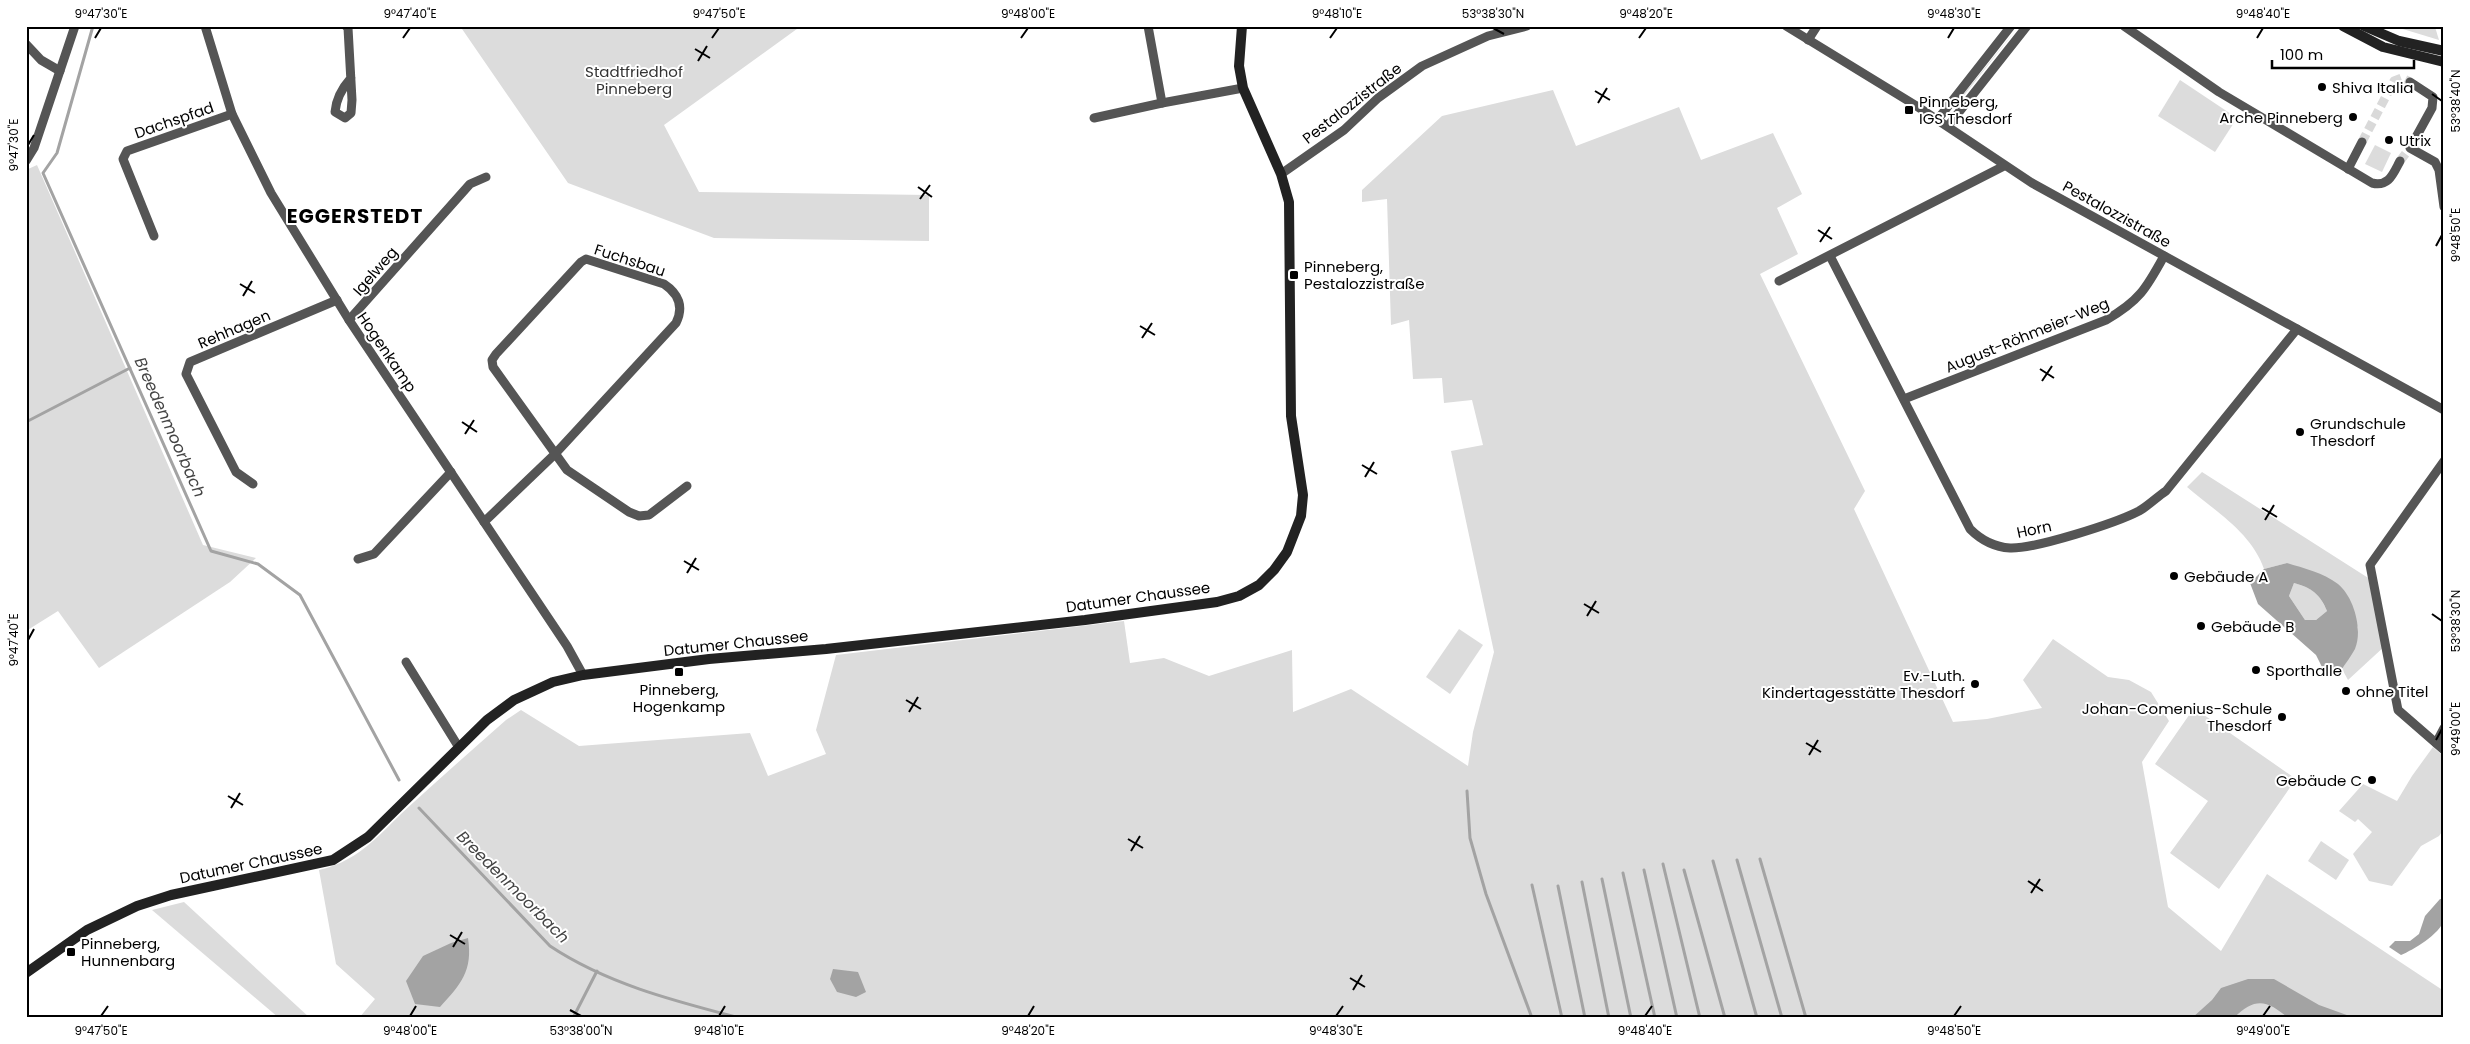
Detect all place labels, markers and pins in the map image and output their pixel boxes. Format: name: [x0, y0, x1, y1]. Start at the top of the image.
place label: Shiva Italia: [2332, 77, 2413, 98]
marker: Shiva Italia: [2316, 81, 2328, 93]
place label: Pinneberg, IGS Thesdorf: [1919, 91, 2012, 129]
marker: Pinneberg, IGS Thesdorf: [1903, 104, 1915, 116]
place label: Arche Pinneberg: [2219, 107, 2343, 128]
marker: Arche Pinneberg: [2347, 111, 2359, 123]
place label: Utrix: [2399, 130, 2431, 151]
marker: Utrix: [2383, 134, 2395, 146]
place label: Pinneberg, Pestalozzistraße: [1304, 256, 1425, 294]
marker: Pinneberg, Pestalozzistraße: [1288, 269, 1300, 281]
place label: Grundschule Thesdorf: [2310, 413, 2406, 451]
marker: Grundschule Thesdorf: [2294, 426, 2306, 438]
place label: Gebäude A: [2184, 566, 2268, 587]
marker: Gebäude A: [2168, 570, 2180, 582]
place label: Gebäude B: [2211, 616, 2295, 637]
marker: Gebäude B: [2195, 620, 2207, 632]
place label: Sporthalle: [2266, 660, 2342, 681]
marker: Sporthalle: [2250, 664, 2262, 676]
place label: Ev.-Luth. Kindertagesstätte Thesdorf: [1762, 665, 1965, 703]
marker: Pinneberg, Hogenkamp: [673, 666, 685, 678]
marker: Ev.-Luth. Kindertagesstätte Thesdorf: [1969, 678, 1981, 690]
place label: Pinneberg, Hogenkamp: [633, 679, 725, 717]
place label: ohne Titel: [2356, 681, 2428, 702]
marker: ohne Titel: [2340, 685, 2352, 697]
place label: Johan-Comenius-Schule Thesdorf: [2082, 698, 2272, 736]
marker: Johan-Comenius-Schule Thesdorf: [2276, 711, 2288, 723]
place label: Gebäude C: [2276, 770, 2362, 791]
marker: Gebäude C: [2366, 774, 2378, 786]
place label: Pinneberg, Hunnenbarg: [81, 933, 175, 971]
marker: Pinneberg, Hunnenbarg: [65, 946, 77, 958]

